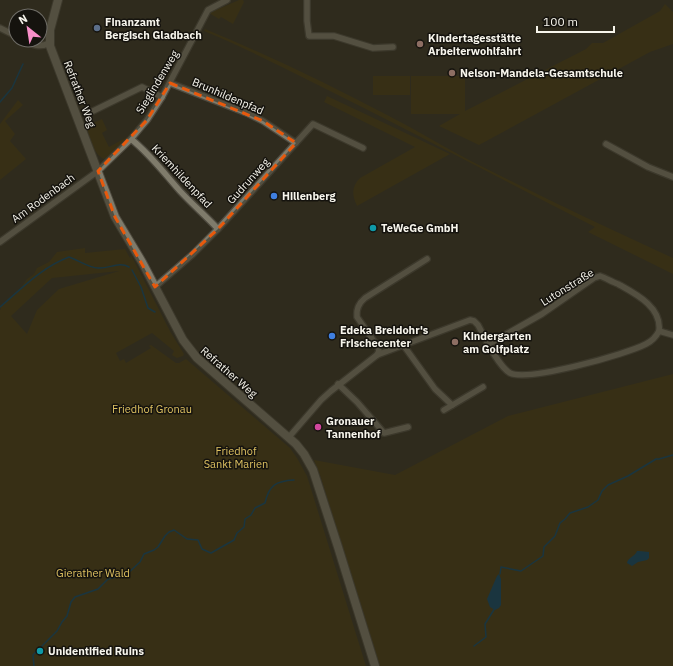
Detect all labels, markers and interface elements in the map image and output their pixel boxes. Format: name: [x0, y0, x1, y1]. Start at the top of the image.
north arrow: [8, 8, 48, 48]
scale bar: [537, 8, 614, 34]
text: N: [16, 11, 30, 27]
text: 100 m: [543, 14, 578, 29]
place label: Finanzamt Bergisch Gladbach: [105, 15, 202, 42]
marker: Finanzamt Bergisch Gladbach: [92, 23, 102, 33]
place label: Kindertagesstätte Arbeiterwohlfahrt: [428, 31, 522, 58]
marker: Kindertagesstätte Arbeiterwohlfahrt: [415, 39, 425, 49]
street label: Sieglindenweg: [132, 47, 182, 116]
street label: Refrather Weg: [61, 59, 99, 130]
place label: Nelson-Mandela-Gesamtschule: [460, 66, 623, 80]
marker: Nelson-Mandela-Gesamtschule: [447, 68, 457, 78]
street label: Brunhildenpfad: [190, 75, 266, 117]
street label: Kriemhildenpfad: [149, 141, 215, 211]
street label: Gudrunweg: [224, 155, 272, 207]
street label: Am Rodenbach: [9, 170, 77, 226]
place label: Hillenberg: [282, 189, 337, 203]
marker: Hillenberg: [269, 191, 279, 201]
place label: TeWeGe GmbH: [381, 221, 458, 235]
marker: TeWeGe GmbH: [368, 223, 378, 233]
street label: Lutonstraße: [538, 265, 596, 309]
place label: Edeka Breidohr's Frischecenter: [340, 323, 429, 350]
place label: Kindergarten am Golfplatz: [463, 329, 531, 356]
marker: Edeka Breidohr's Frischecenter: [327, 331, 337, 341]
marker: Kindergarten am Golfplatz: [450, 337, 460, 347]
street label: Refrather Weg: [198, 344, 260, 401]
park label: Friedhof Gronau: [112, 402, 192, 416]
place label: Gronauer Tannenhof: [326, 414, 380, 441]
marker: Gronauer Tannenhof: [313, 422, 323, 432]
park label: Friedhof Sankt Marien: [204, 444, 268, 471]
park label: Gierather Wald: [56, 566, 130, 580]
place label: Unidentified Ruins: [48, 644, 144, 658]
marker: Unidentified Ruins: [35, 646, 45, 656]

